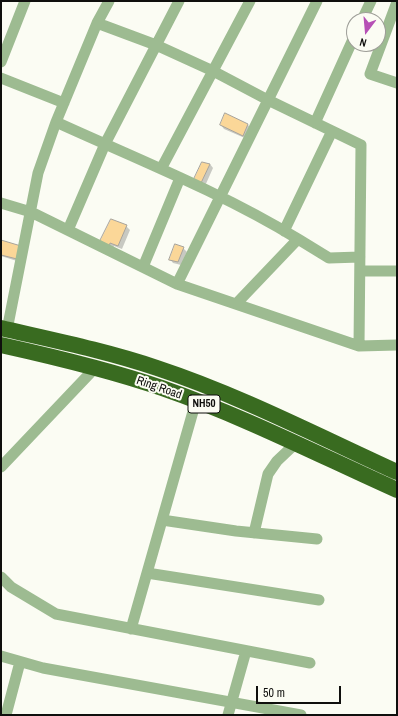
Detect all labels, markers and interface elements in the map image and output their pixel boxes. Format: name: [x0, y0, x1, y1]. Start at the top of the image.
north arrow: [346, 12, 386, 52]
text: N: [358, 35, 368, 50]
street label: Ring Road: [134, 374, 184, 402]
road number: NH50: [188, 395, 220, 413]
scale bar: [258, 678, 343, 704]
text: 50 m: [263, 685, 285, 701]

